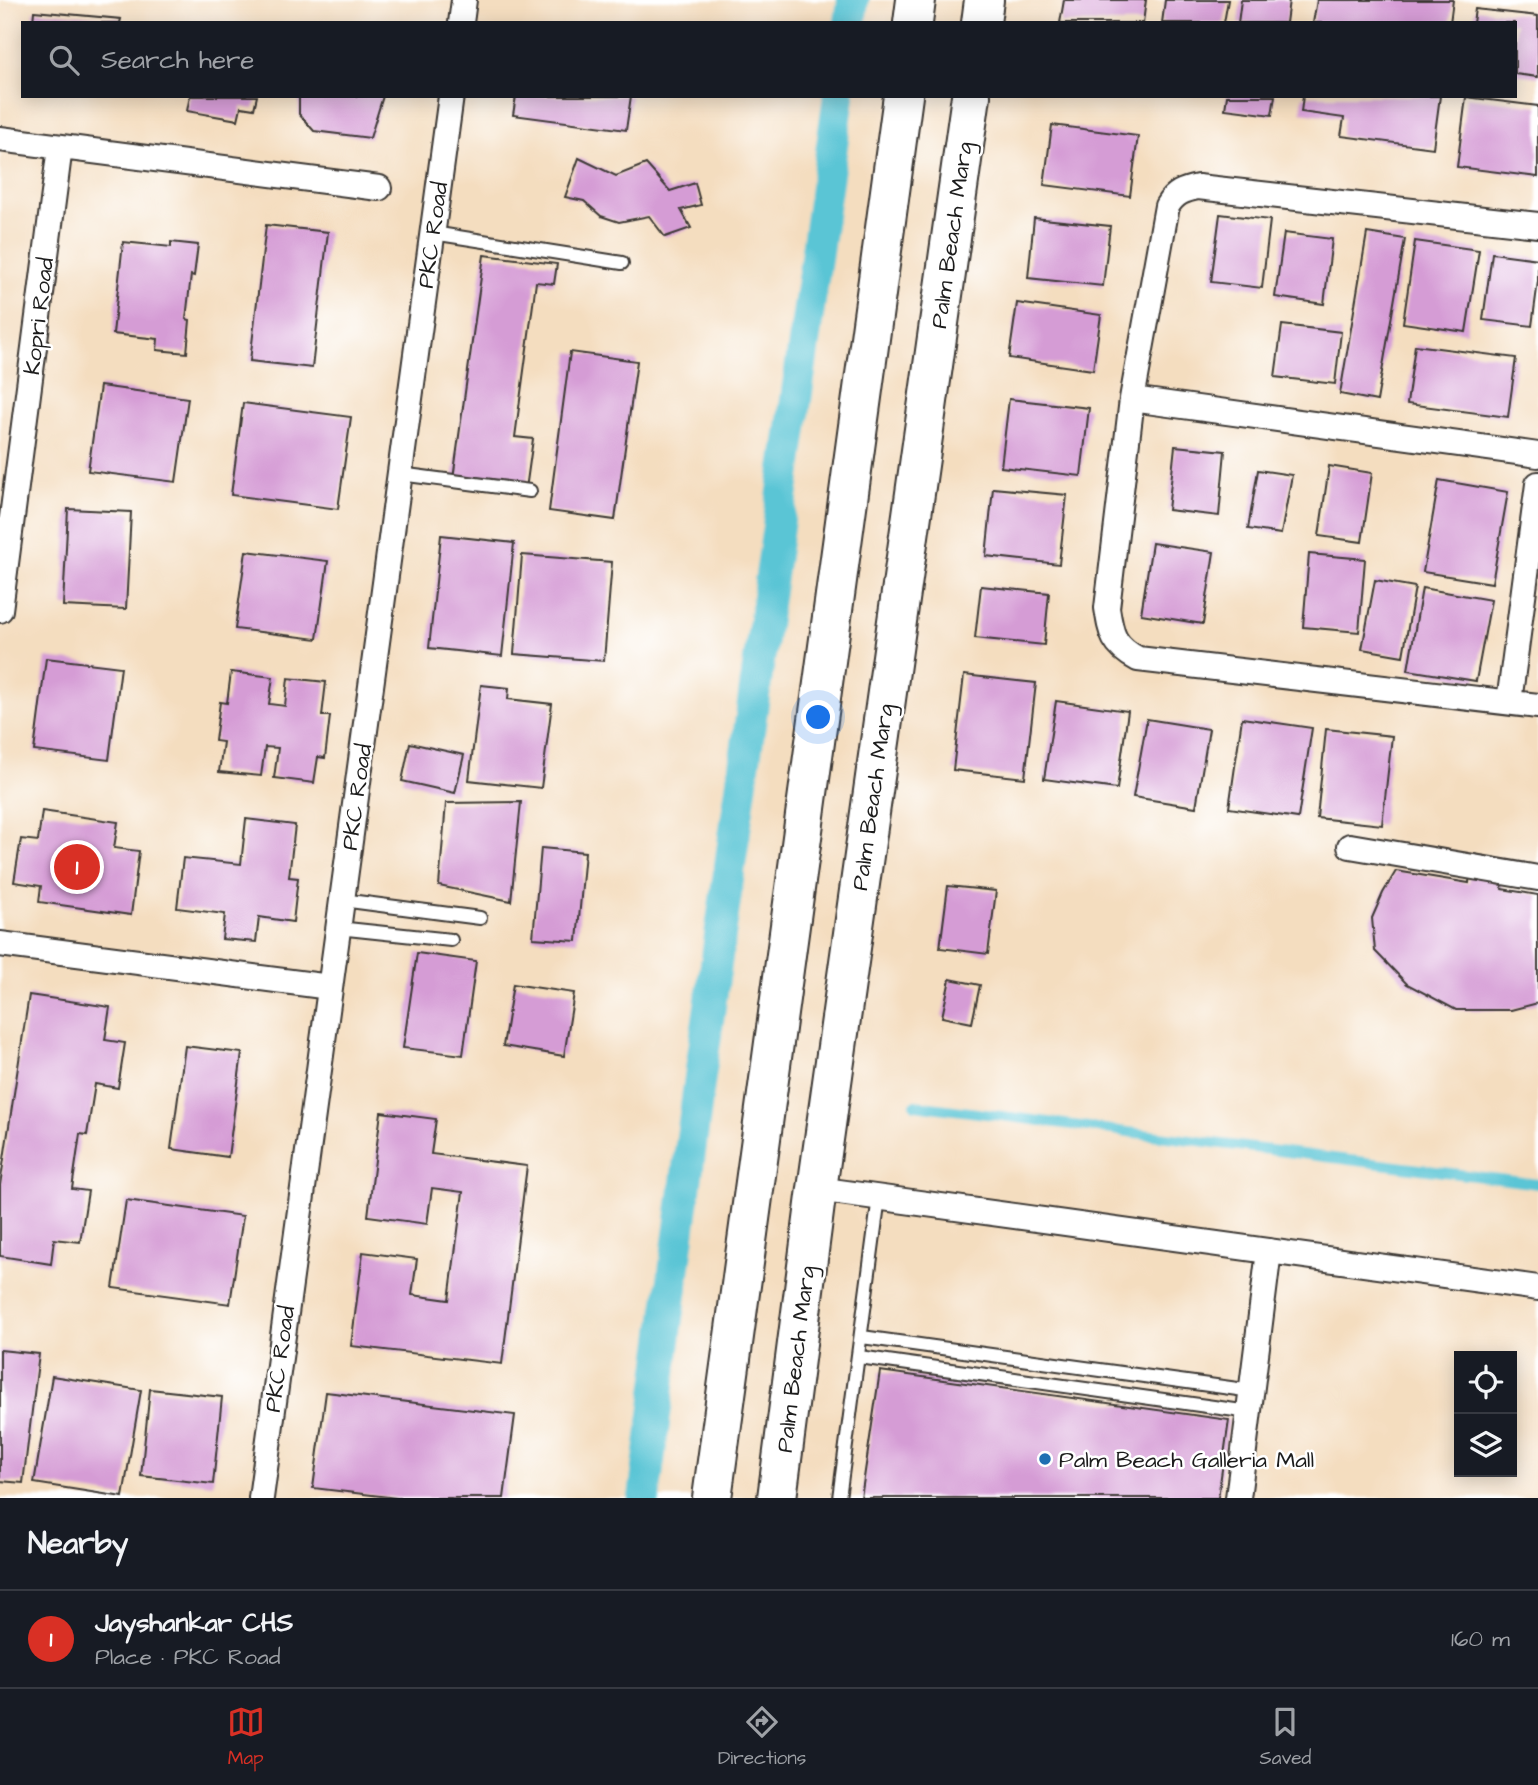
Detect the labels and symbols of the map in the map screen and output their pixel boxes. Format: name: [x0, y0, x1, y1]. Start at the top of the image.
street label: Palm Beach Marg: [923, 140, 982, 331]
street label: PKC Road: [410, 180, 456, 290]
street label: Kopri Road: [16, 255, 62, 377]
your location: [801, 700, 835, 734]
street label: Palm Beach Marg: [844, 702, 903, 893]
street label: PKC Road: [334, 742, 380, 852]
pin: 1: [54, 841, 100, 893]
street label: Palm Beach Marg: [769, 1264, 824, 1455]
street label: PKC Road: [257, 1304, 303, 1414]
place label: Palm Beach Galleria Mall: [1059, 1444, 1314, 1476]
marker: Palm Beach Galleria Mall: [1037, 1451, 1053, 1467]

